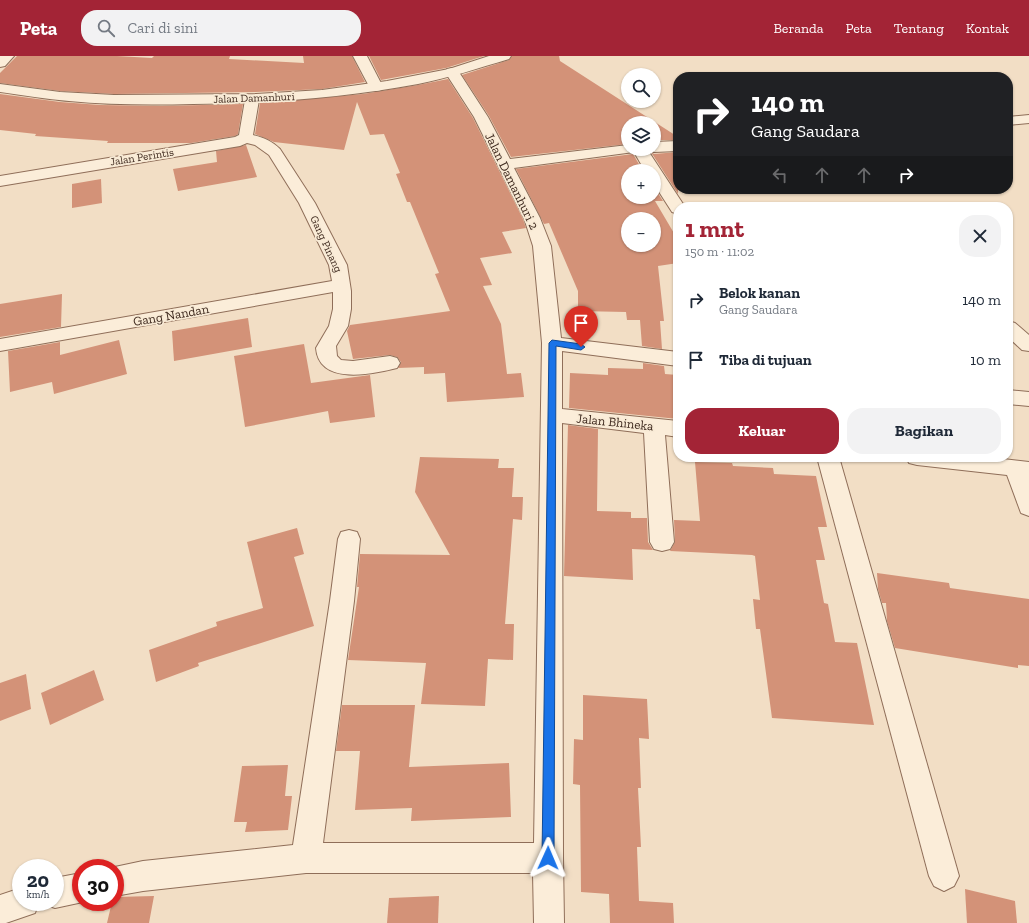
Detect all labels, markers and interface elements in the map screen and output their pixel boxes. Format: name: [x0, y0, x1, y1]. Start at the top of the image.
search box: [81, 10, 361, 46]
text: Peta: [20, 17, 57, 40]
icon: search: [95, 17, 117, 39]
text: Cari di sini: [127, 19, 198, 37]
text: Beranda: [773, 20, 824, 37]
text: Peta: [846, 20, 872, 37]
text: Tentang: [894, 20, 944, 37]
text: Kontak: [966, 20, 1009, 37]
map controls: [621, 68, 661, 252]
button: search: [621, 68, 661, 108]
text: 140 m: [751, 86, 824, 119]
icon: right: [685, 88, 737, 140]
street label: Jalan Damanhuri: [213, 90, 295, 106]
button: layers: [621, 116, 661, 156]
text: Gang Saudara: [751, 120, 860, 142]
street label: Jalan Damanhuri 2: [482, 130, 542, 232]
street label: Jalan Perintis: [109, 146, 175, 168]
button: +: [621, 164, 661, 204]
icon: left: [769, 164, 791, 186]
icon: ahead: [811, 164, 833, 186]
icon: ahead: [853, 164, 875, 186]
icon: right: [895, 164, 917, 186]
button: −: [621, 212, 661, 252]
street label: Gang Pinang: [307, 214, 345, 274]
text: 1 mnt: [685, 214, 744, 243]
button: close: [959, 215, 1001, 257]
text: 150 m · 11:02: [685, 244, 754, 259]
text: Belok kanan: [719, 284, 800, 302]
icon: right: [685, 289, 707, 311]
text: 140 m: [962, 291, 1001, 309]
street label: Gang Nandan: [132, 301, 211, 329]
text: Gang Saudara: [719, 302, 797, 317]
pin: [564, 306, 598, 347]
icon: arrive: [570, 312, 592, 334]
icon: arrive: [685, 349, 707, 371]
text: Tiba di tujuan: [719, 351, 812, 369]
text: 10 m: [970, 351, 1001, 369]
button: Keluar: [685, 408, 839, 454]
button: Bagikan: [847, 408, 1001, 454]
street label: Jalan Bhineka: [576, 411, 655, 434]
position arrow: [527, 837, 569, 879]
speed limit sign: 30: [72, 859, 124, 911]
text: 20: [27, 868, 49, 892]
text: km/h: [27, 889, 49, 901]

